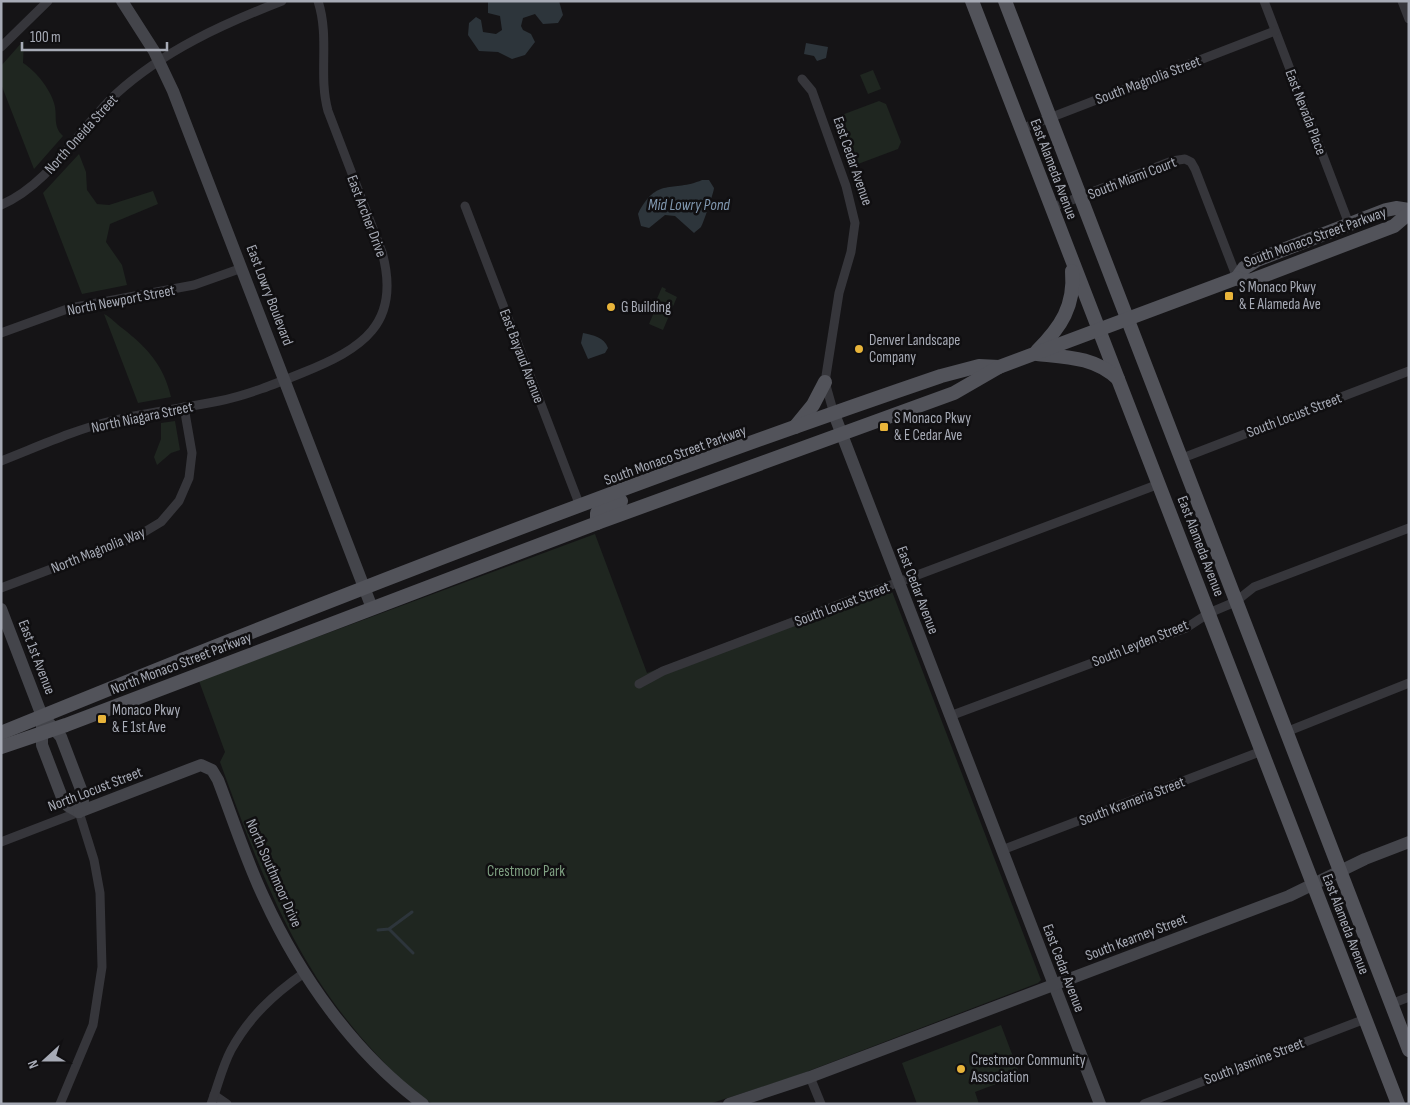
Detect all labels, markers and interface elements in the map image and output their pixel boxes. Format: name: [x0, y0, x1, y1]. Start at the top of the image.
scale bar: [22, 20, 168, 52]
text: 100 m: [30, 28, 61, 47]
street label: South Magnolia Street: [1093, 52, 1204, 109]
street label: East Nevada Place: [1280, 67, 1331, 158]
street label: North Oneida Street: [41, 90, 122, 178]
street label: East Cedar Avenue: [828, 114, 877, 208]
street label: East Alameda Avenue: [1026, 116, 1081, 222]
street label: South Miami Court: [1085, 153, 1180, 204]
street label: East Archer Drive: [342, 173, 391, 260]
water label: Mid Lowry Pond: [648, 196, 730, 215]
street label: South Monaco Street Parkway: [1242, 203, 1389, 272]
street label: East Lowry Boulevard: [242, 242, 297, 348]
place label: S Monaco Pkwy & E Alameda Ave: [1239, 278, 1321, 314]
street label: North Newport Street: [66, 281, 177, 320]
marker: S Monaco Pkwy & E Alameda Ave: [1223, 290, 1235, 302]
place label: G Building: [621, 298, 671, 317]
marker: G Building: [605, 301, 617, 313]
street label: East Bayaud Avenue: [495, 306, 548, 406]
place label: Denver Landscape Company: [869, 331, 960, 367]
marker: Denver Landscape Company: [853, 343, 865, 355]
street label: South Locust Street: [1244, 388, 1345, 442]
street label: North Niagara Street: [90, 397, 195, 438]
place label: S Monaco Pkwy & E Cedar Ave: [894, 409, 971, 445]
street label: South Monaco Street Parkway: [602, 421, 749, 490]
marker: S Monaco Pkwy & E Cedar Ave: [878, 421, 890, 433]
street label: East Alameda Avenue: [1173, 493, 1228, 599]
street label: North Magnolia Way: [48, 523, 148, 578]
street label: East Cedar Avenue: [892, 544, 943, 637]
street label: South Locust Street: [792, 577, 893, 631]
street label: South Leyden Street: [1089, 615, 1191, 671]
street label: East 1st Avenue: [14, 617, 59, 697]
street label: North Monaco Street Parkway: [108, 628, 254, 699]
place label: Monaco Pkwy & E 1st Ave: [112, 701, 180, 737]
marker: Monaco Pkwy & E 1st Ave: [96, 713, 108, 725]
street label: North Locust Street: [45, 763, 145, 816]
street label: South Krameria Street: [1077, 772, 1188, 830]
street label: North Southmoor Drive: [241, 816, 306, 930]
park label: Crestmoor Park: [487, 862, 565, 881]
street label: East Alameda Avenue: [1318, 871, 1373, 977]
street label: South Kearney Street: [1083, 909, 1190, 966]
street label: East Cedar Avenue: [1038, 922, 1089, 1015]
street label: South Jasmine Street: [1202, 1034, 1307, 1089]
north arrow: [20, 1035, 70, 1085]
place label: Crestmoor Community Association: [970, 1051, 1086, 1087]
text: N: [24, 1058, 43, 1071]
marker: Crestmoor Community Association: [955, 1063, 967, 1075]

